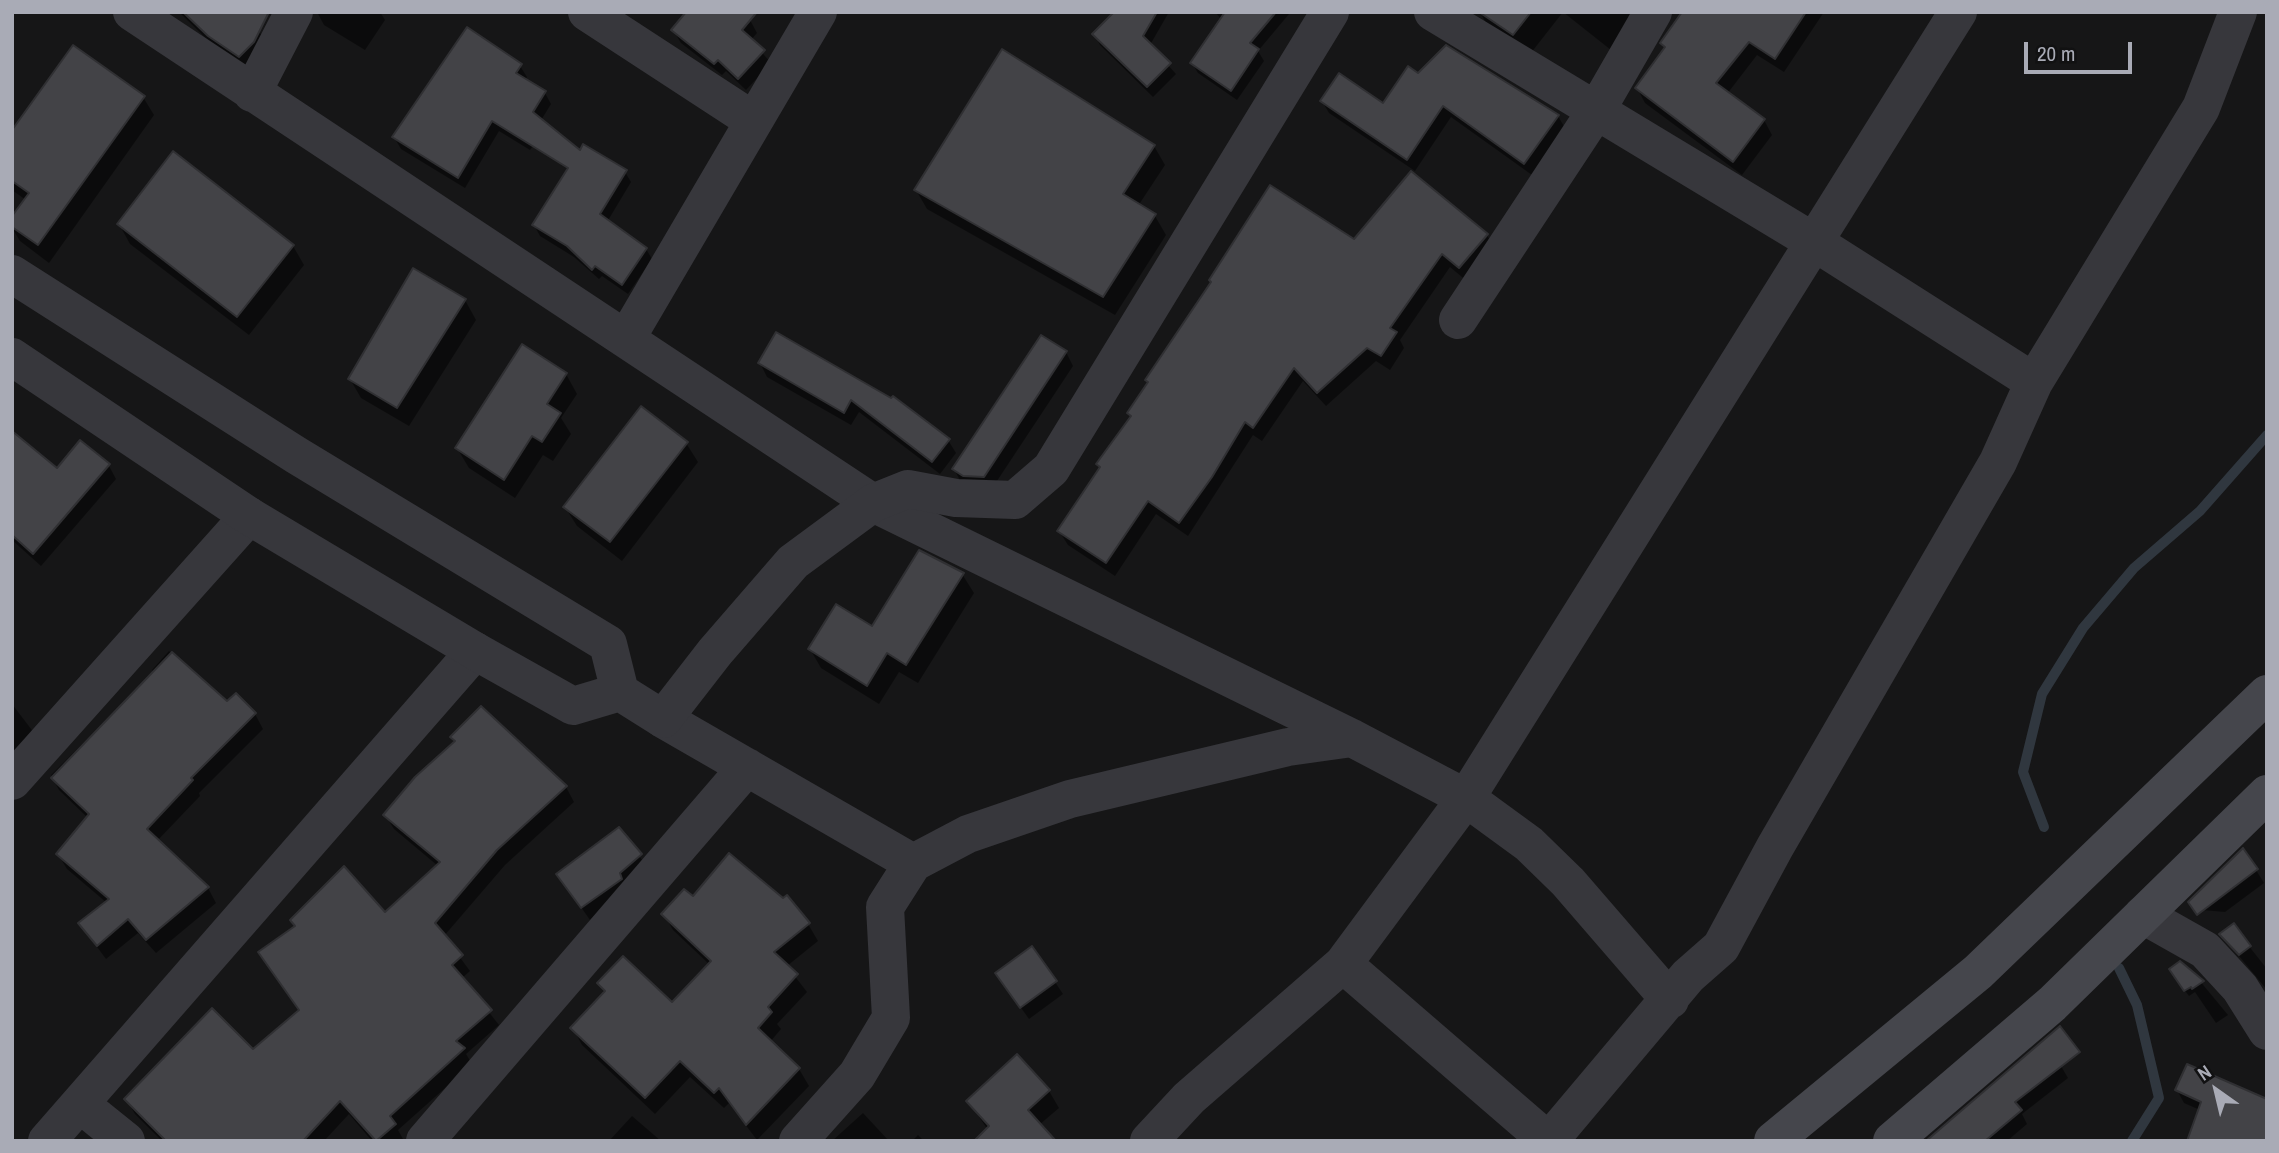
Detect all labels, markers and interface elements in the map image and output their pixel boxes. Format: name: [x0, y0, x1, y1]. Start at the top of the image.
scale bar: [2027, 28, 2136, 72]
text: 20 m: [2037, 39, 2075, 68]
north arrow: [2181, 1055, 2251, 1125]
text: N: [2192, 1059, 2216, 1087]

